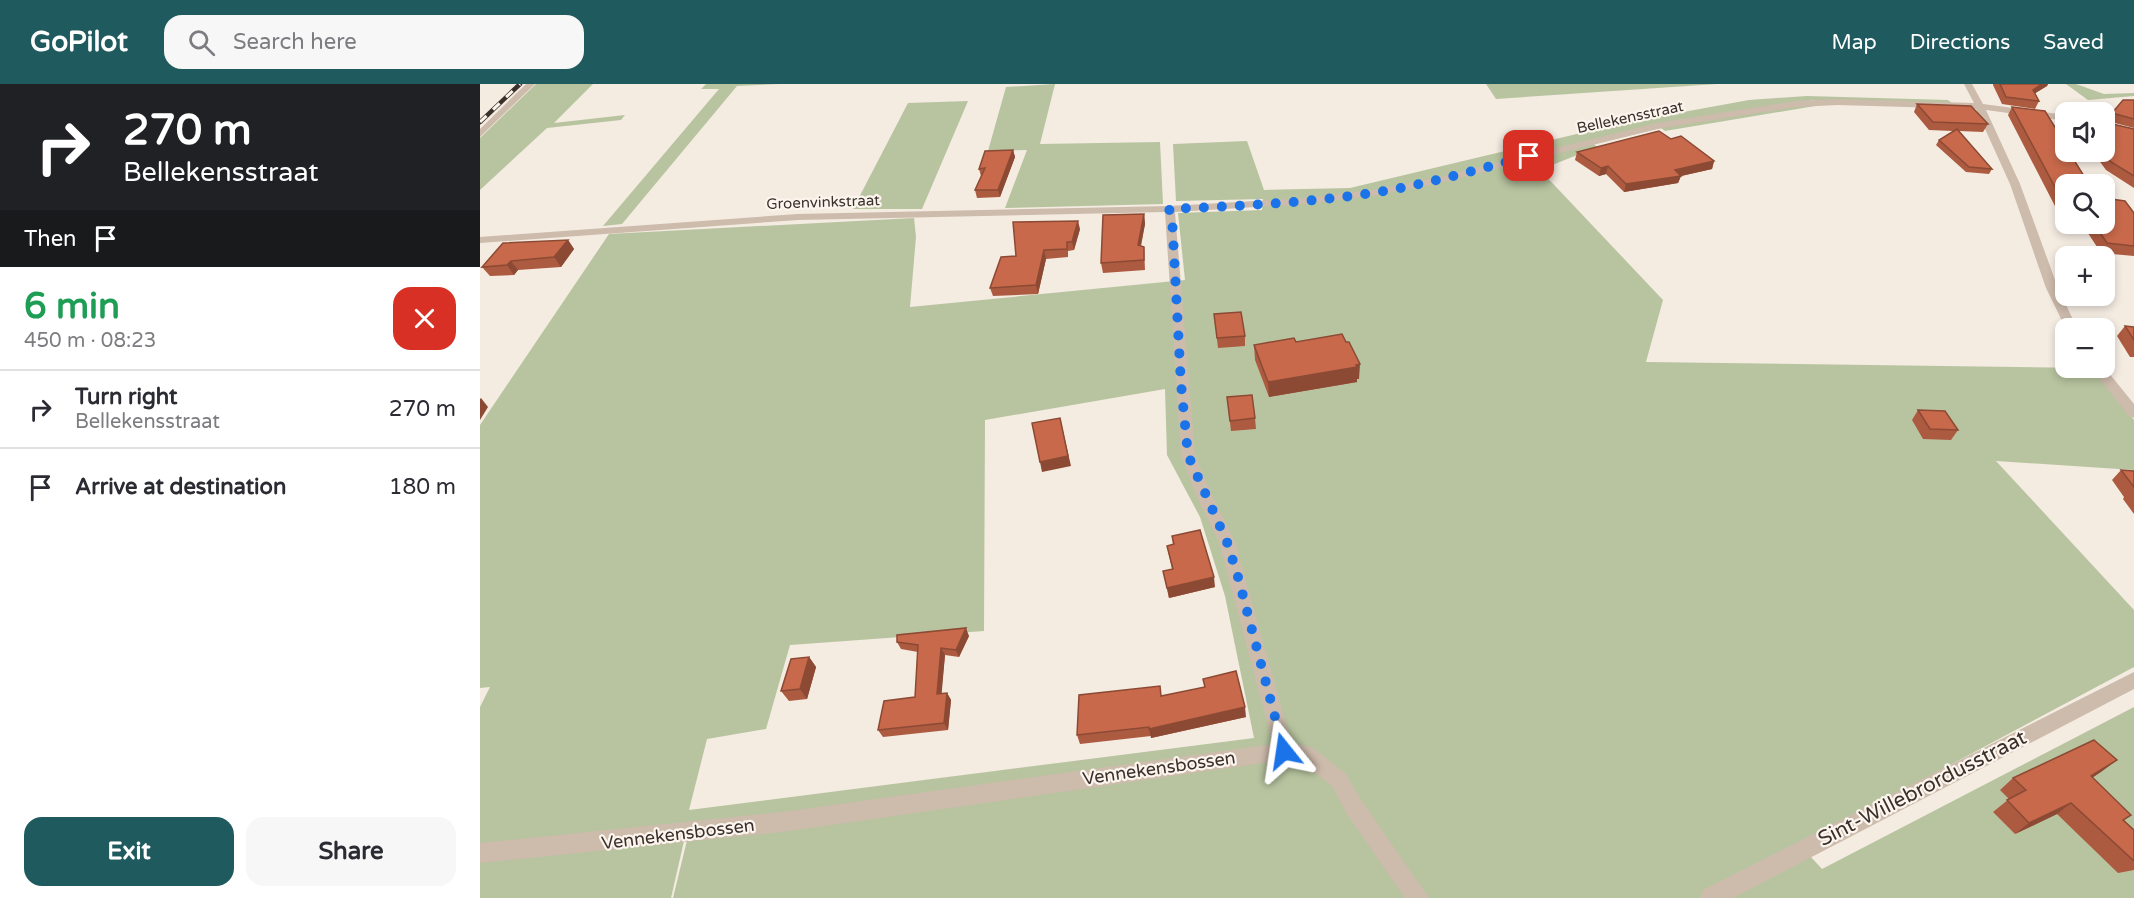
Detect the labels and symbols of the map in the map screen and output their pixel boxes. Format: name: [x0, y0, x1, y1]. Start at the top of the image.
street label: Bellekensstraat: [1575, 97, 1685, 137]
pin: [1503, 130, 1554, 181]
street label: Groenvinkstraat: [766, 191, 880, 213]
position arrow: [1252, 719, 1316, 783]
street label: Sint-Willebrordusstraat: [1814, 725, 2031, 852]
street label: Vennekensbossen: [1081, 746, 1237, 790]
street label: Vennekensbossen: [600, 814, 756, 854]

